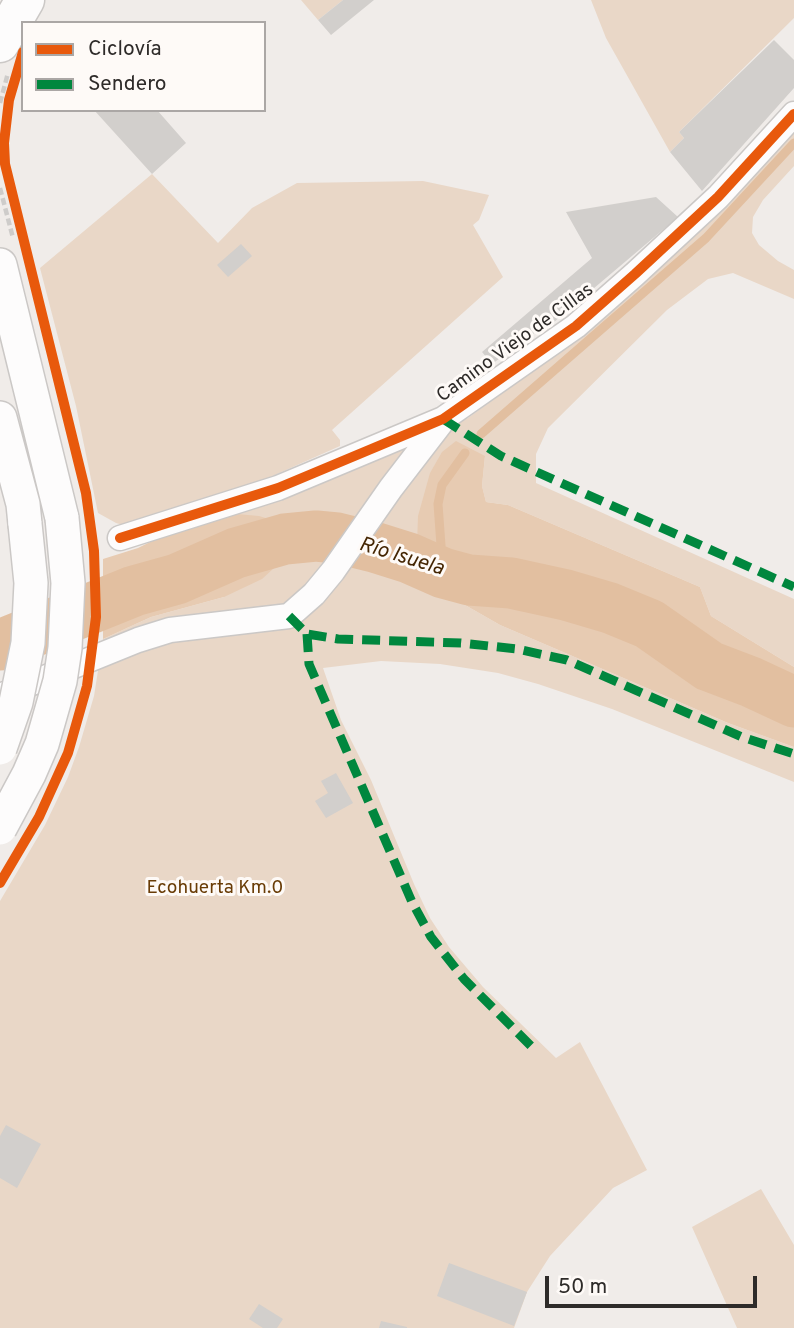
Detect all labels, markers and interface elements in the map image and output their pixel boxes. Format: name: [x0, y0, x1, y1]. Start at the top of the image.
legend: [21, 21, 266, 112]
text: Ciclovía: [88, 36, 162, 63]
text: Sendero: [88, 71, 167, 98]
street label: Camino Viejo de Cillas: [433, 279, 599, 409]
water label: Río Isuela: [355, 533, 447, 583]
park label: Ecohuerta Km.0: [146, 878, 284, 900]
scale bar: [549, 1262, 761, 1306]
text: 50 m: [558, 1274, 607, 1301]

